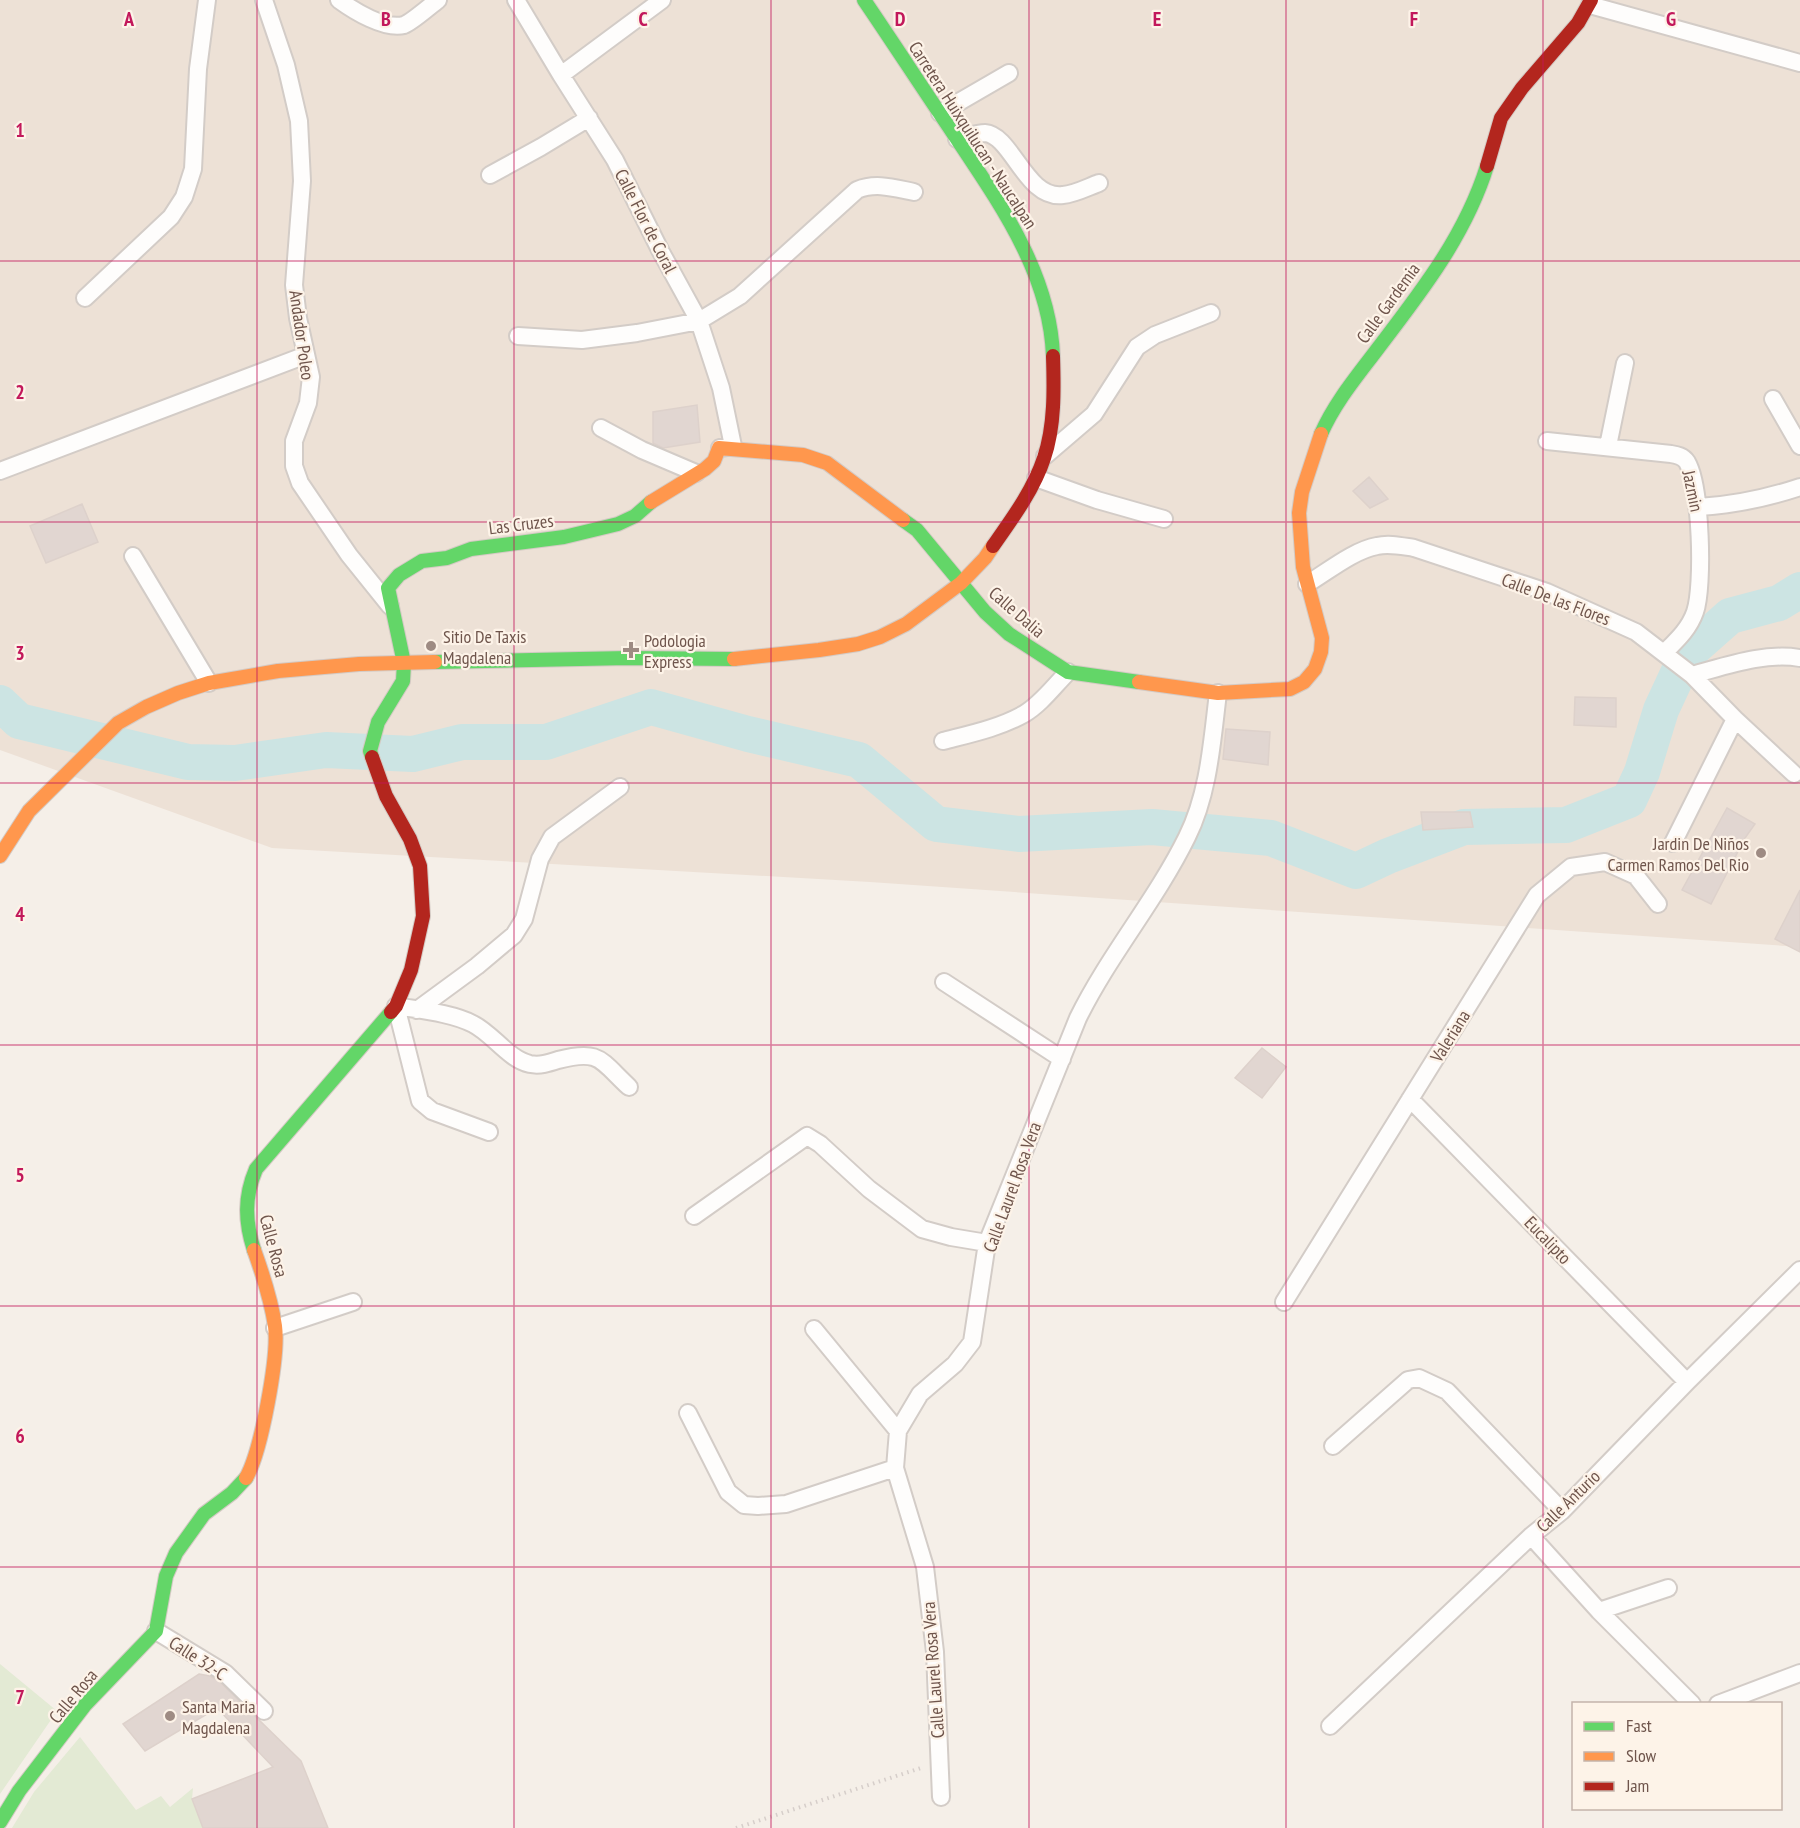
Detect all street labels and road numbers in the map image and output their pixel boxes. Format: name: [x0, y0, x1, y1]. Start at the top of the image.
street label: Carretera Huixquilucan - Naucalpan: [904, 37, 1042, 233]
street label: Calle Flor de Coral: [610, 165, 682, 278]
street label: Calle Gardemia: [1351, 258, 1425, 348]
street label: Andador Poleo: [284, 289, 320, 382]
street label: Jazmin: [1677, 467, 1709, 514]
street label: Las Cruzes: [487, 509, 555, 539]
street label: Calle De las Flores: [1498, 568, 1614, 630]
street label: Calle Dalia: [984, 581, 1050, 643]
street label: Valeriana: [1424, 1005, 1475, 1067]
street label: Calle Laurel Rosa Vera: [978, 1119, 1046, 1255]
street label: Eucalipto: [1520, 1211, 1576, 1269]
street label: Calle Rosa: [255, 1212, 293, 1280]
street label: Calle Anturio: [1531, 1465, 1605, 1537]
street label: Calle Laurel Rosa Vera: [917, 1601, 949, 1739]
street label: Calle 32-C: [165, 1631, 231, 1685]
street label: Calle Rosa: [44, 1664, 102, 1728]

